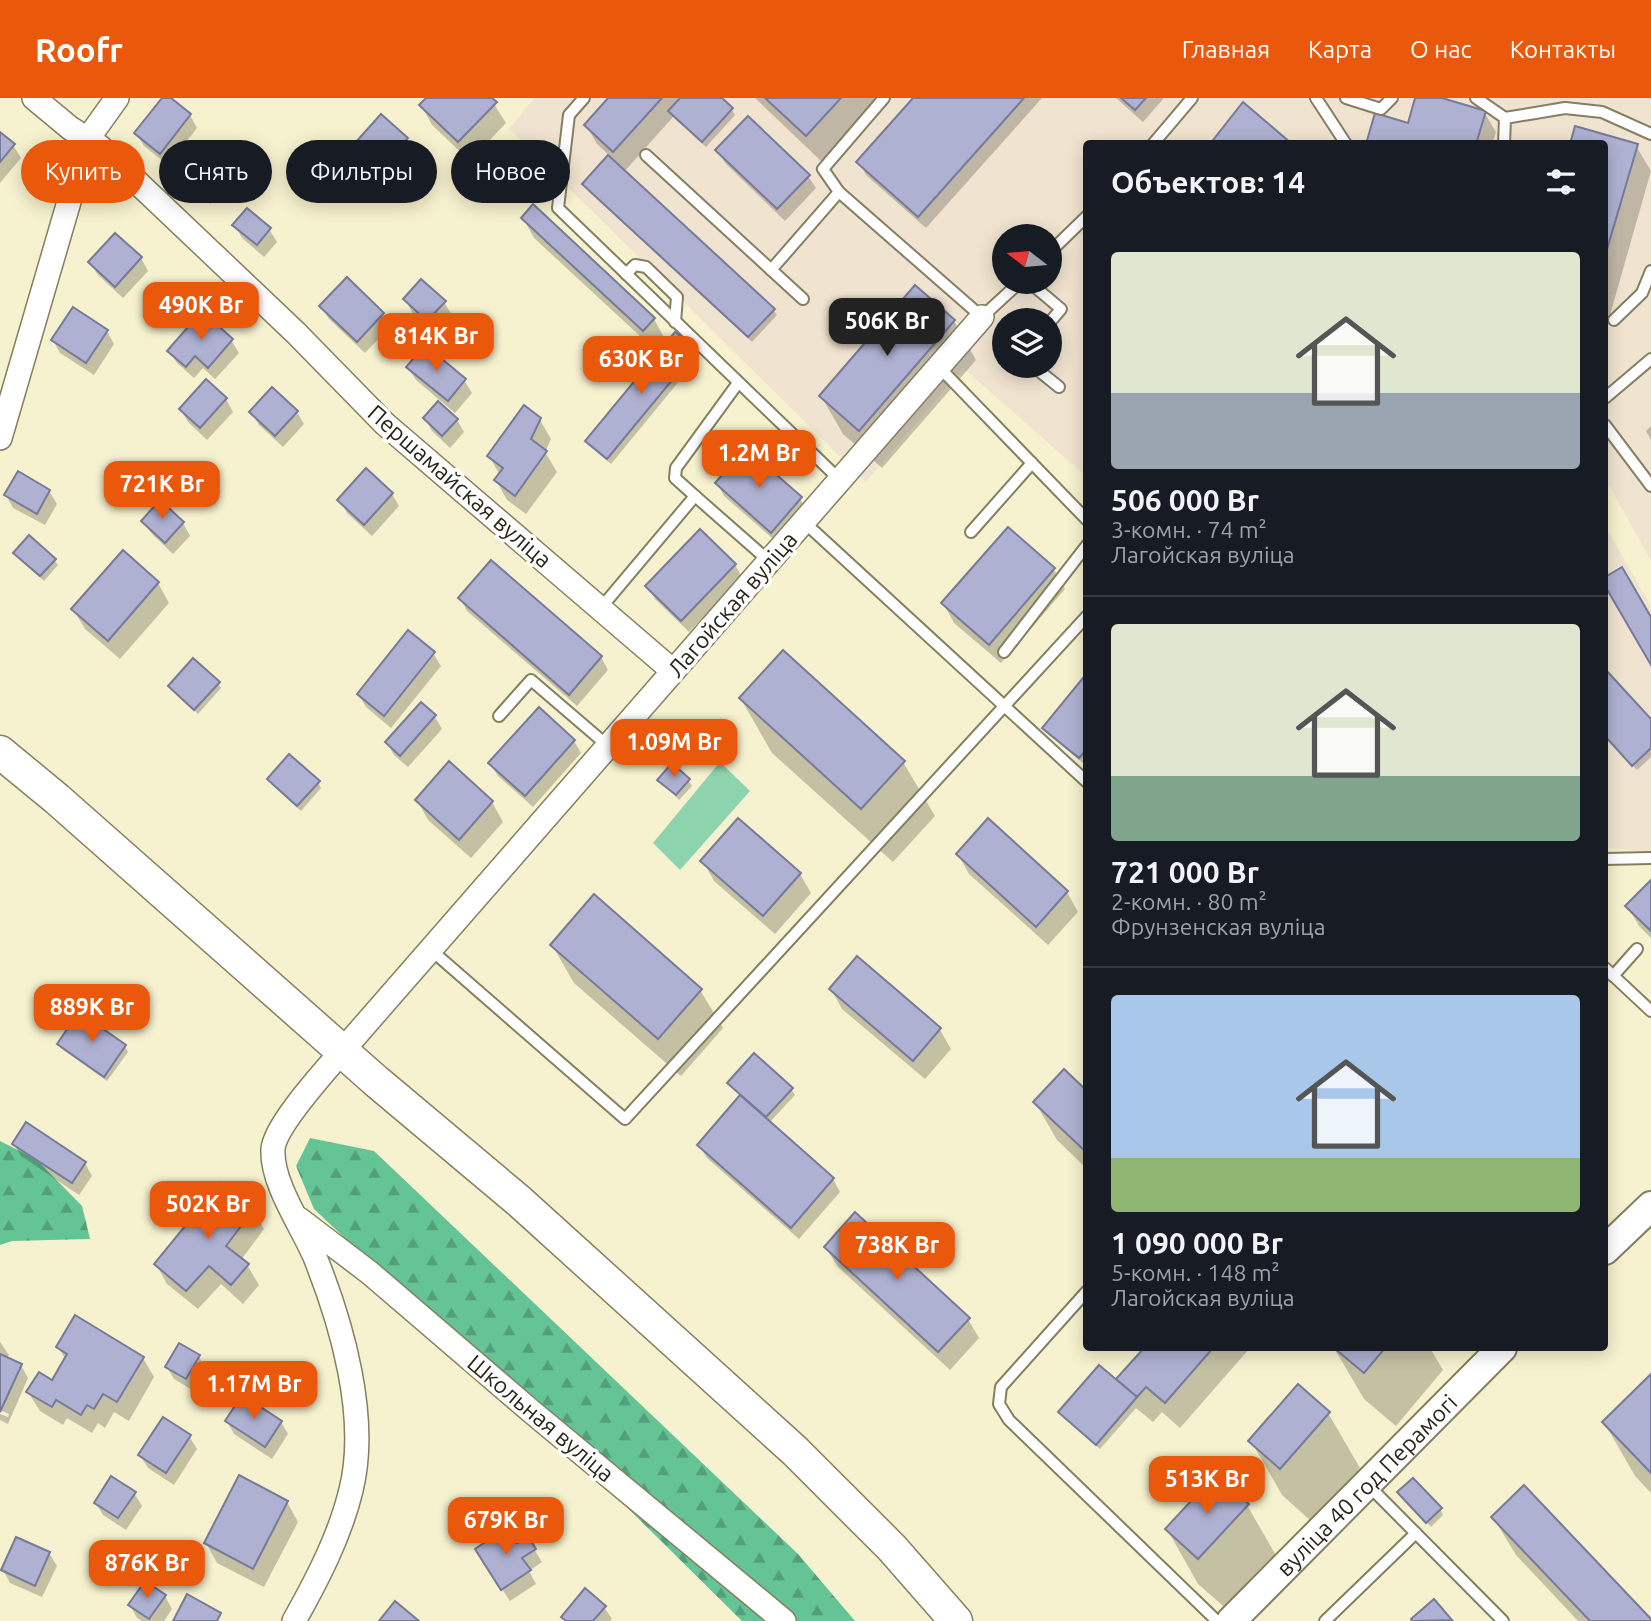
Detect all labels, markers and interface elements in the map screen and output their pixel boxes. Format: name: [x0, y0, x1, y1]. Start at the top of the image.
text: Roofr: [35, 31, 123, 68]
text: Главная: [1182, 36, 1270, 63]
text: Карта: [1308, 36, 1372, 63]
text: О нас: [1410, 36, 1472, 63]
text: Контакты: [1510, 36, 1616, 63]
chip: Купить: [21, 140, 145, 203]
chip: Снять: [159, 140, 272, 203]
chip: Фильтры: [286, 140, 437, 203]
chip: Новое: [451, 140, 570, 203]
icon: filters: [1542, 163, 1580, 201]
text: Объектов: 14: [1111, 165, 1305, 199]
north arrow: [992, 224, 1062, 294]
map controls: [992, 224, 1062, 378]
pin: 490K Br: [136, 282, 266, 342]
text: 490K Br: [159, 292, 243, 317]
icon: home: [1283, 298, 1409, 424]
pin: 506K Br: [822, 299, 952, 358]
text: 506K Br: [845, 308, 929, 333]
button: layers: [992, 308, 1062, 378]
pin: 814K Br: [371, 314, 501, 373]
text: 814K Br: [394, 323, 478, 348]
pin: 630K Br: [576, 336, 706, 396]
text: 630K Br: [599, 346, 683, 371]
street label: Першамайская вуліца: [363, 400, 557, 572]
pin: 1.2M Br: [694, 430, 824, 490]
text: 1.2M Br: [718, 440, 800, 465]
pin: 721K Br: [97, 462, 227, 521]
text: 721K Br: [120, 471, 204, 496]
text: 506 000 Br: [1111, 483, 1259, 517]
text: 3-комн. · 74 m²: [1111, 517, 1267, 542]
street label: Лагойская вуліца: [662, 526, 802, 682]
text: Лагойская вуліца: [1111, 542, 1295, 567]
icon: home: [1283, 670, 1409, 796]
pin: 1.09M Br: [602, 720, 746, 779]
text: 1.09M Br: [626, 729, 722, 754]
text: 721 000 Br: [1111, 855, 1259, 889]
text: 2-комн. · 80 m²: [1111, 889, 1267, 914]
text: Фрунзенская вуліца: [1111, 914, 1326, 939]
pin: 889K Br: [27, 984, 157, 1044]
text: 889K Br: [50, 994, 134, 1019]
icon: home: [1283, 1041, 1409, 1167]
pin: 502K Br: [143, 1182, 273, 1241]
text: 502K Br: [166, 1191, 250, 1216]
pin: 738K Br: [832, 1222, 962, 1282]
text: 1 090 000 Br: [1111, 1226, 1283, 1260]
text: 738K Br: [855, 1232, 939, 1257]
text: 5-комн. · 148 m²: [1111, 1260, 1280, 1285]
text: Лагойская вуліца: [1111, 1285, 1295, 1310]
street label: Школьная вуліца: [463, 1350, 619, 1486]
pin: 1.17M Br: [182, 1362, 326, 1421]
text: 1.17M Br: [206, 1371, 302, 1396]
street label: вуліца 40 год Перамогі: [1271, 1389, 1461, 1580]
pin: 513K Br: [1142, 1456, 1272, 1516]
text: 513K Br: [1165, 1466, 1249, 1491]
pin: 679K Br: [441, 1498, 571, 1557]
text: 679K Br: [464, 1507, 548, 1532]
pin: 876K Br: [82, 1540, 212, 1600]
text: 876K Br: [105, 1550, 189, 1575]

